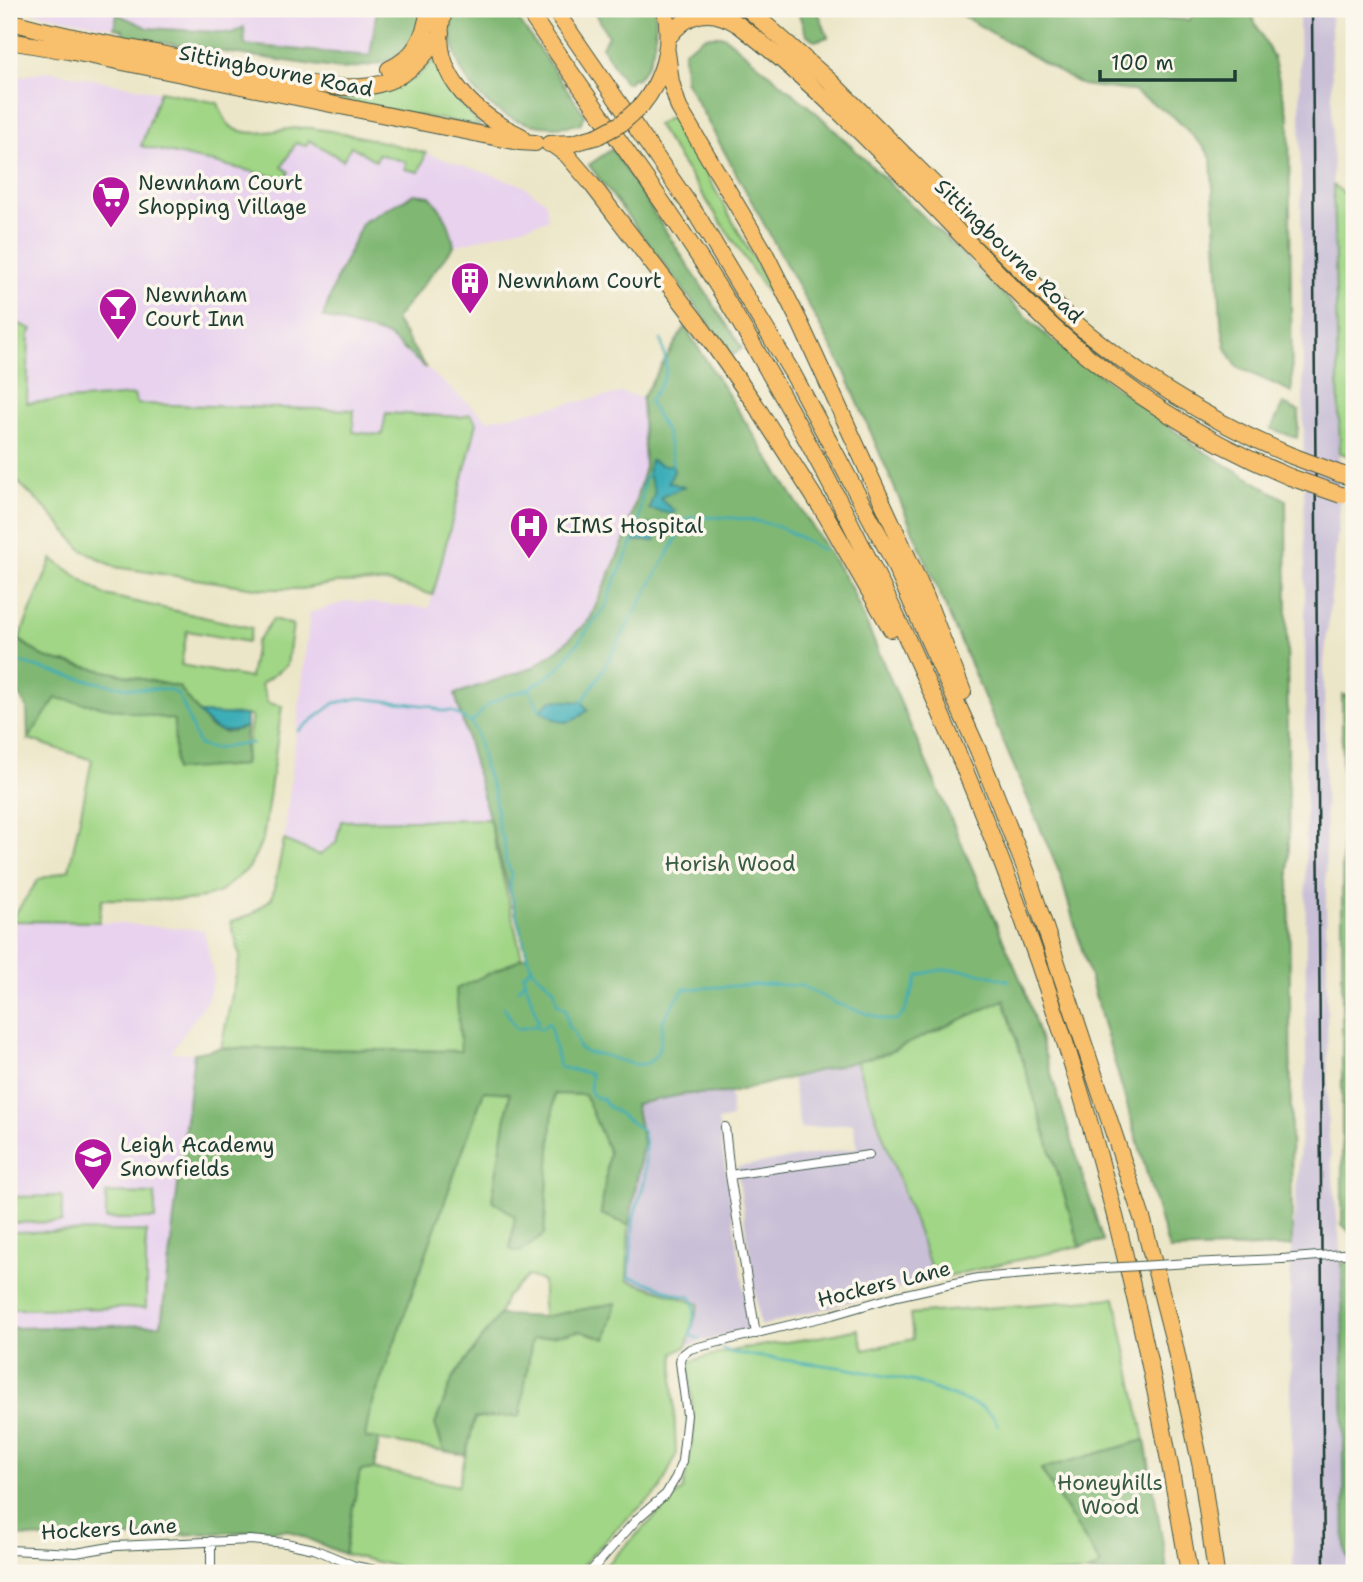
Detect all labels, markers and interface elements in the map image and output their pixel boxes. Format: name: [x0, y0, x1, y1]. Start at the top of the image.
street label: Sittingbourne Road: [177, 38, 375, 104]
scale bar: [1100, 38, 1235, 82]
text: 100 m: [1111, 49, 1174, 77]
place label: Newnham Court Shopping Village: [138, 169, 307, 221]
street label: Sittingbourne Road: [928, 173, 1090, 329]
supermarket icon: Newnham Court Shopping Village: [90, 174, 132, 229]
building icon: Newnham Court: [449, 260, 491, 315]
place label: Newnham Court: [497, 267, 662, 295]
place label: Newnham Court Inn: [145, 281, 247, 333]
bar icon: Newnham Court Inn: [97, 286, 139, 341]
hospital icon: KIMS Hospital: [508, 505, 550, 560]
place label: KIMS Hospital: [556, 512, 704, 540]
park label: Horish Wood: [665, 850, 795, 878]
place label: Leigh Academy Snowfields: [120, 1131, 275, 1183]
school or university icon: Leigh Academy Snowfields: [72, 1136, 114, 1191]
street label: Hockers Lane: [814, 1254, 954, 1314]
park label: Honeyhills Wood: [1057, 1469, 1163, 1521]
street label: Hockers Lane: [40, 1511, 178, 1547]

